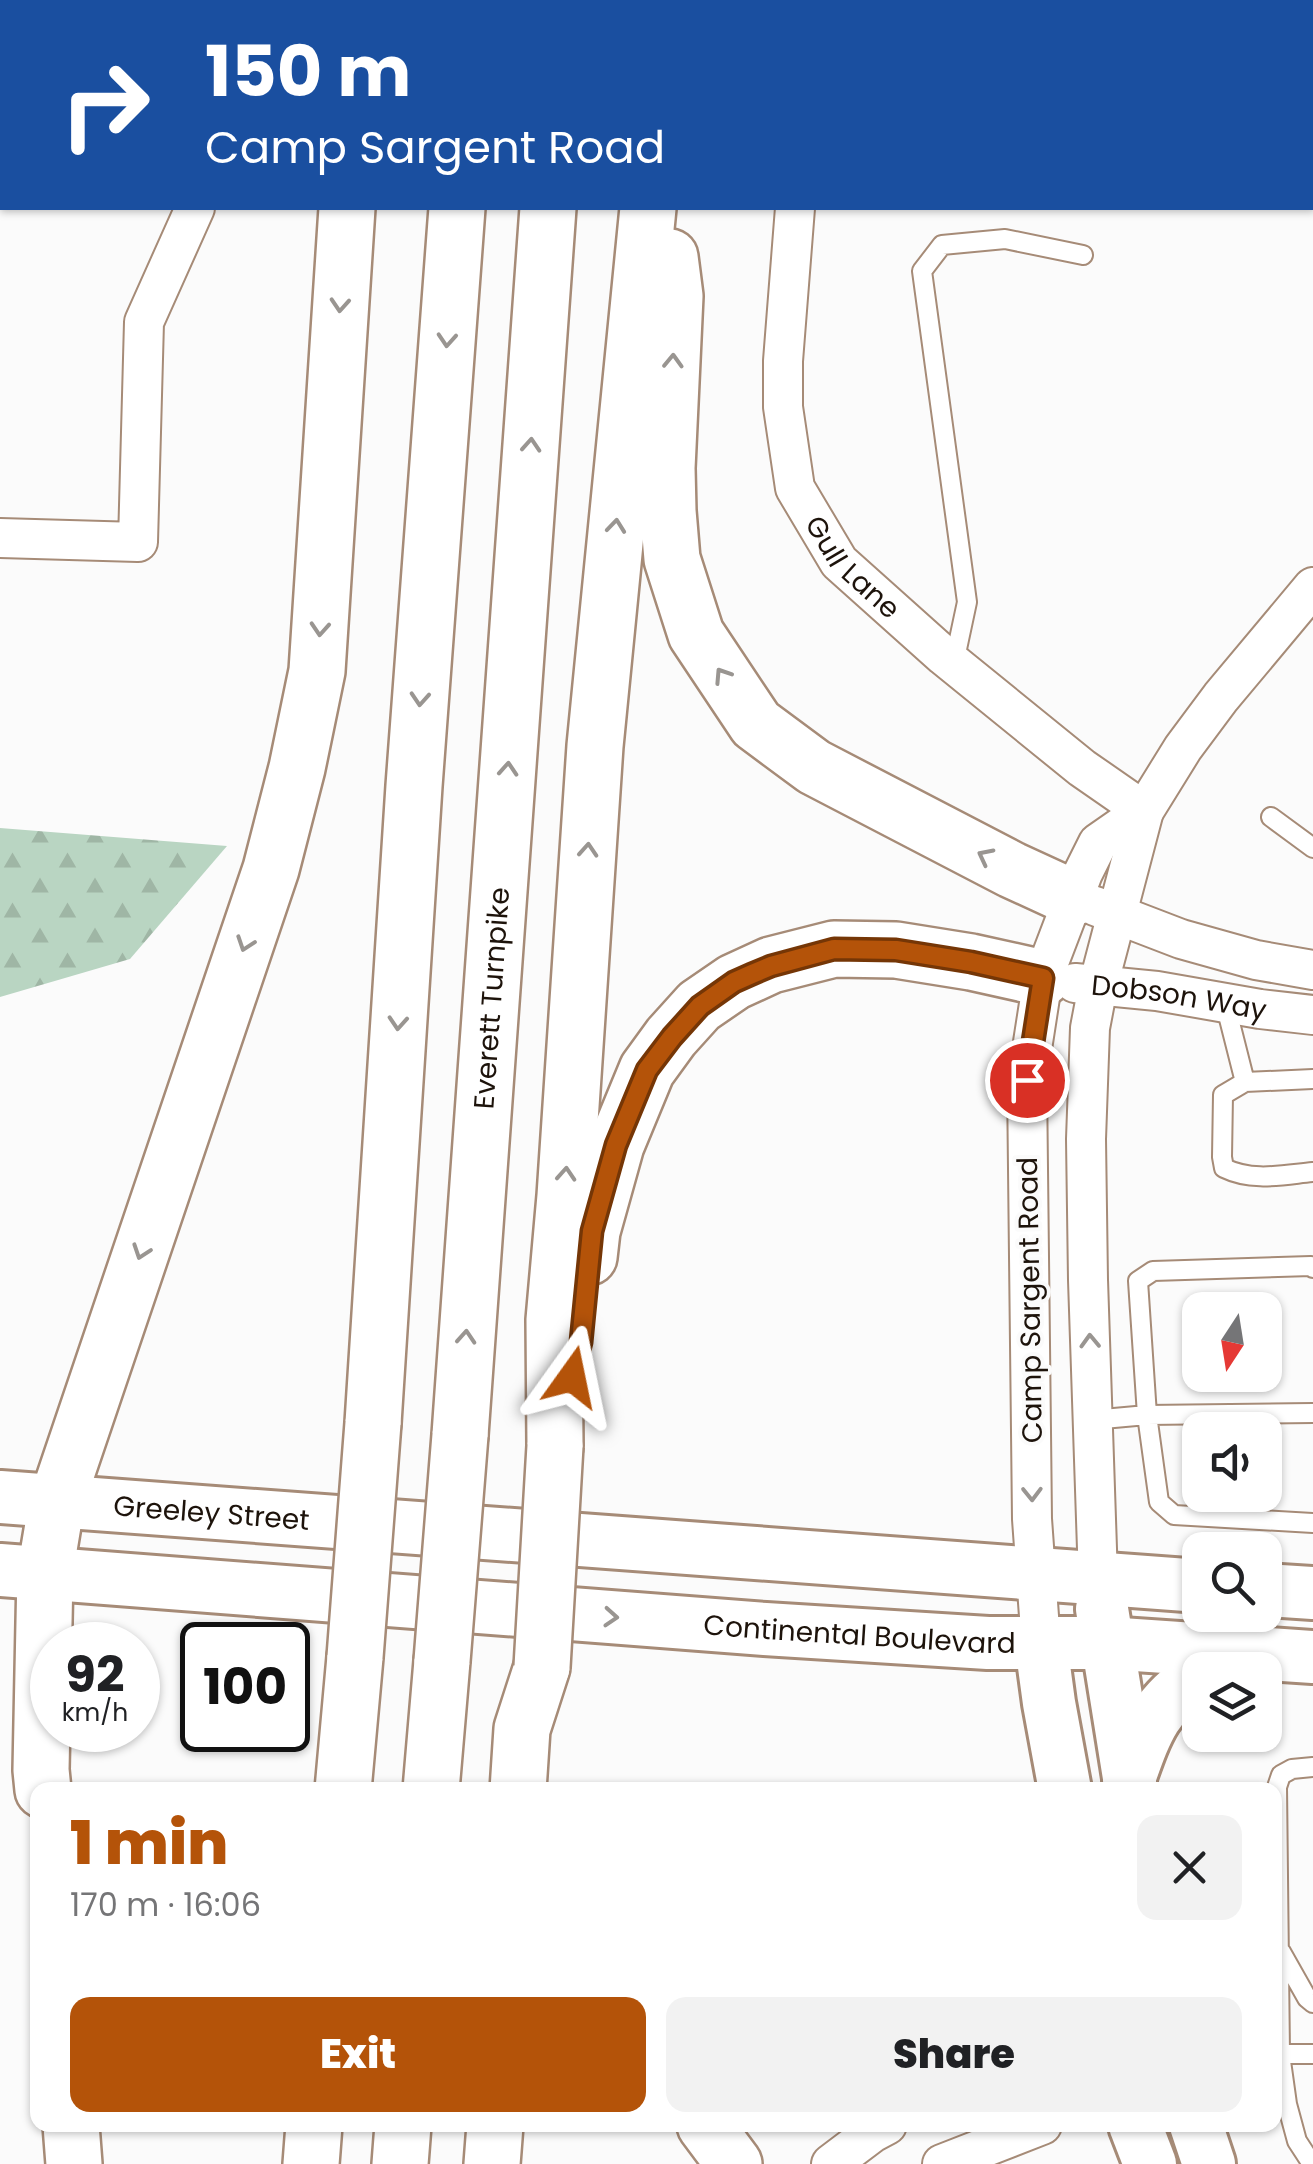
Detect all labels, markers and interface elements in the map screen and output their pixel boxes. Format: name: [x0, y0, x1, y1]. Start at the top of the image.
text: 150 m: [205, 22, 411, 121]
icon: right: [40, 40, 170, 170]
text: Camp Sargent Road: [205, 116, 665, 179]
one-way arrow: [330, 297, 351, 313]
one-way arrow: [437, 332, 459, 348]
one-way arrow: [662, 353, 683, 369]
one-way arrow: [520, 436, 541, 452]
street label: Gull Lane: [796, 508, 909, 627]
one-way arrow: [605, 518, 627, 534]
one-way arrow: [310, 622, 331, 638]
one-way arrow: [716, 667, 735, 685]
one-way arrow: [410, 691, 431, 707]
one-way arrow: [497, 760, 518, 776]
one-way arrow: [577, 841, 598, 857]
one-way arrow: [978, 849, 996, 868]
street label: Everett Turnpike: [464, 886, 519, 1110]
one-way arrow: [237, 935, 257, 952]
street label: Dobson Way: [1090, 965, 1270, 1029]
one-way arrow: [388, 1015, 409, 1031]
pin: [985, 1038, 1070, 1123]
icon: arrive: [1000, 1053, 1055, 1108]
street label: Camp Sargent Road: [1008, 1157, 1052, 1443]
one-way arrow: [555, 1166, 577, 1182]
one-way arrow: [133, 1243, 153, 1260]
north arrow: [1182, 1292, 1282, 1392]
map controls: [1182, 1292, 1282, 1752]
position arrow: [520, 1325, 624, 1429]
one-way arrow: [455, 1329, 477, 1345]
one-way arrow: [1079, 1333, 1100, 1349]
button: sound: [1182, 1412, 1282, 1512]
street label: Greeley Street: [112, 1486, 311, 1539]
one-way arrow: [1021, 1488, 1043, 1503]
button: search: [1182, 1532, 1282, 1632]
street label: Continental Boulevard: [702, 1605, 1016, 1663]
one-way arrow: [603, 1606, 619, 1628]
speed limit sign: 100: [180, 1622, 310, 1752]
text: 92: [65, 1639, 125, 1710]
button: layers: [1182, 1652, 1282, 1752]
text: km/h: [62, 1695, 128, 1730]
text: 1 min: [70, 1801, 228, 1885]
button: close: [1137, 1815, 1242, 1920]
text: 170 m · 16:06: [70, 1882, 261, 1927]
button: Exit: [70, 1997, 646, 2112]
button: Share: [666, 1997, 1242, 2112]

